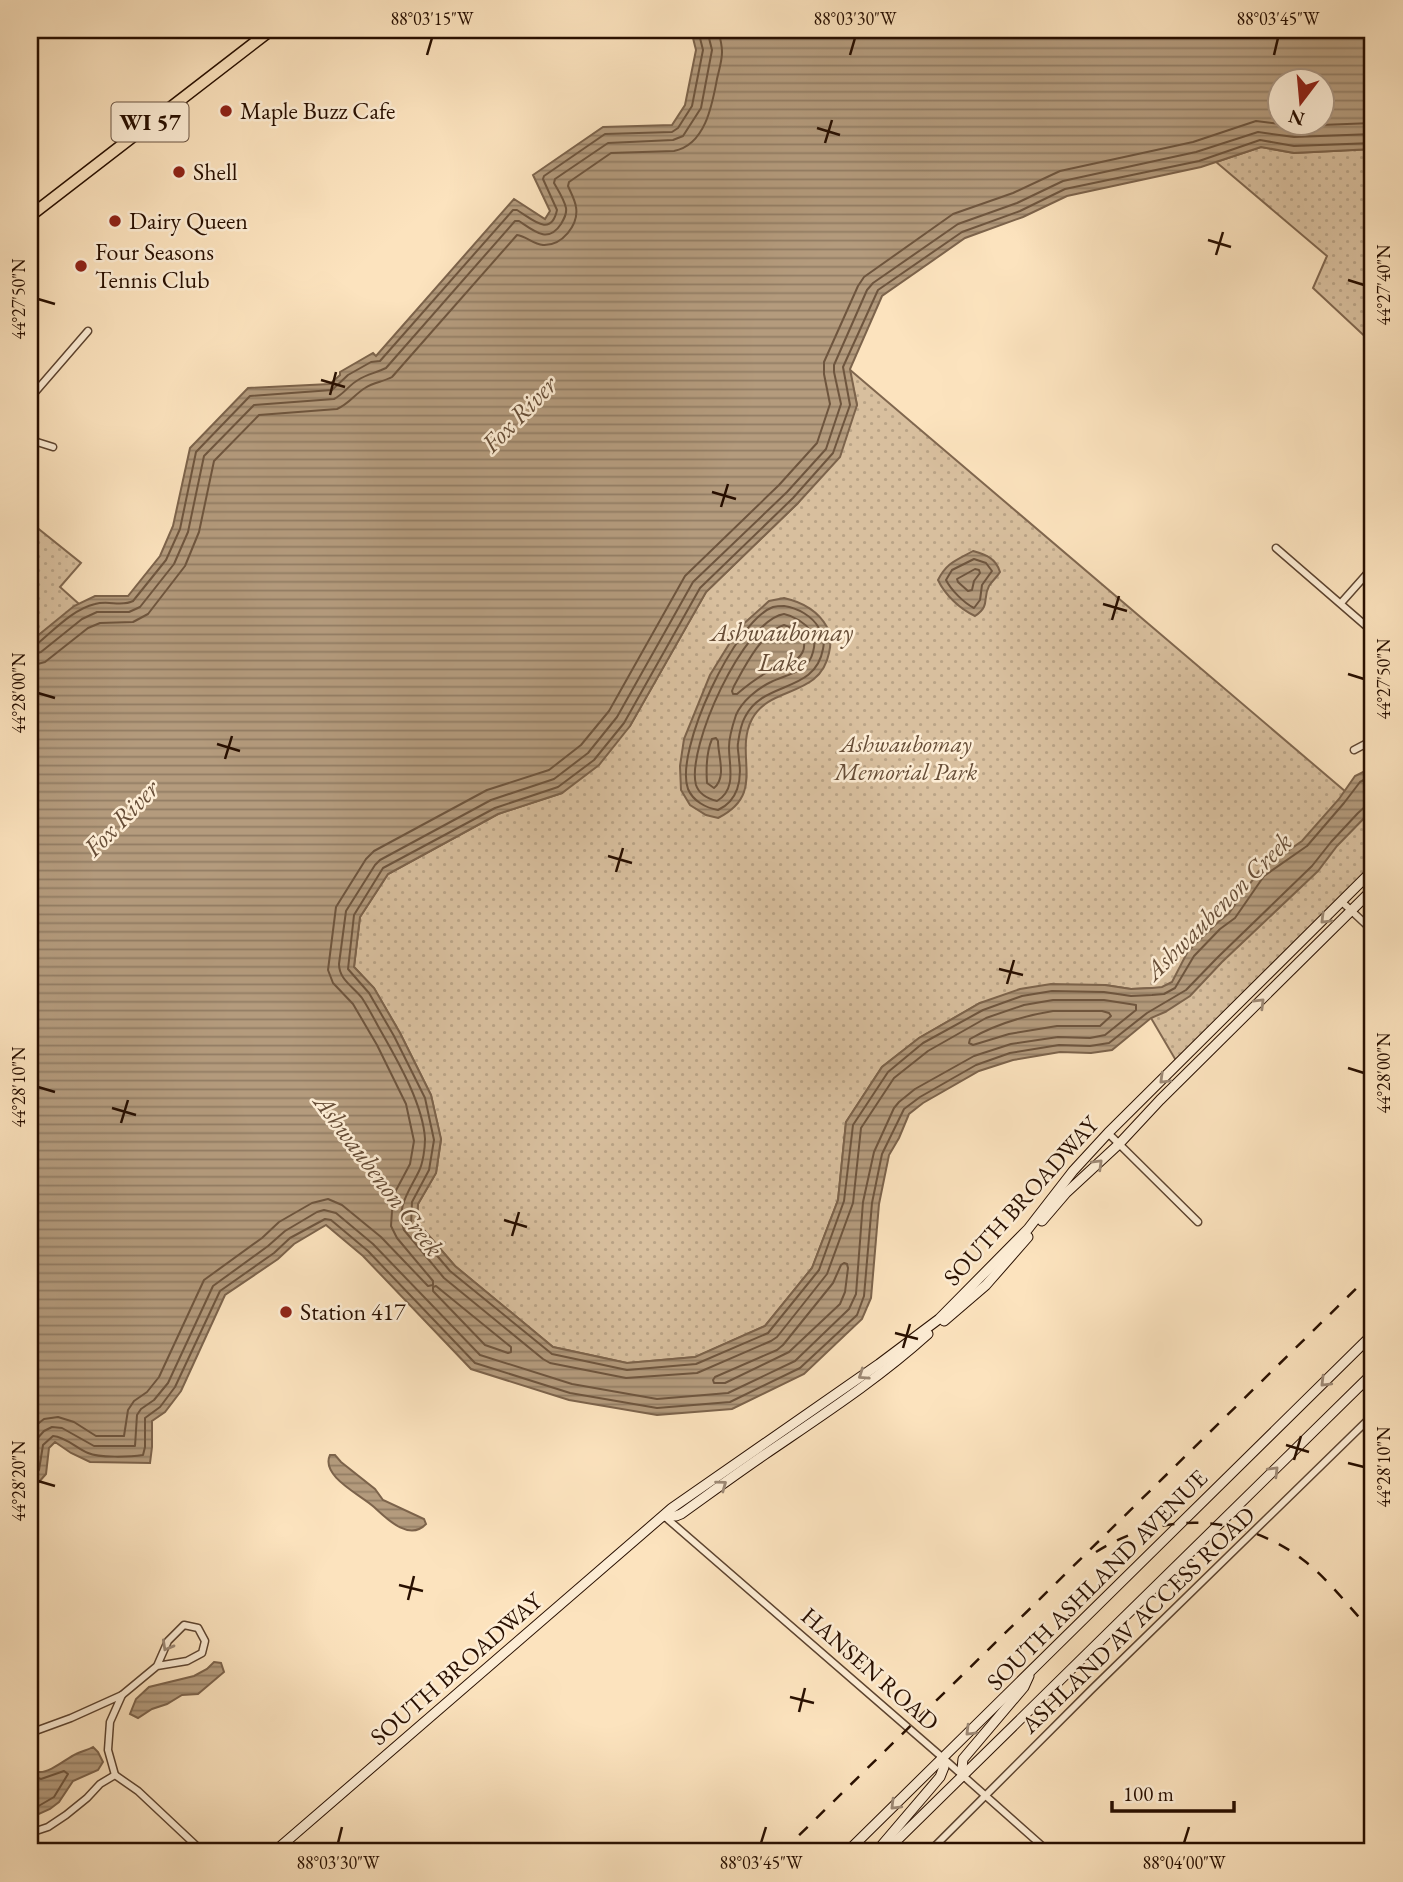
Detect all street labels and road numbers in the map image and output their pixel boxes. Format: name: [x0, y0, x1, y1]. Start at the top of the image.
road number: WI 57: [111, 102, 188, 141]
street label: SOUTH BROADWAY: [936, 1109, 1106, 1292]
street label: SOUTH ASHLAND AVENUE: [979, 1462, 1214, 1697]
street label: ASHLAND AV ACCESS ROAD: [1013, 1499, 1261, 1741]
street label: SOUTH BROADWAY: [363, 1585, 549, 1752]
street label: HANSEN ROAD: [795, 1600, 946, 1737]

